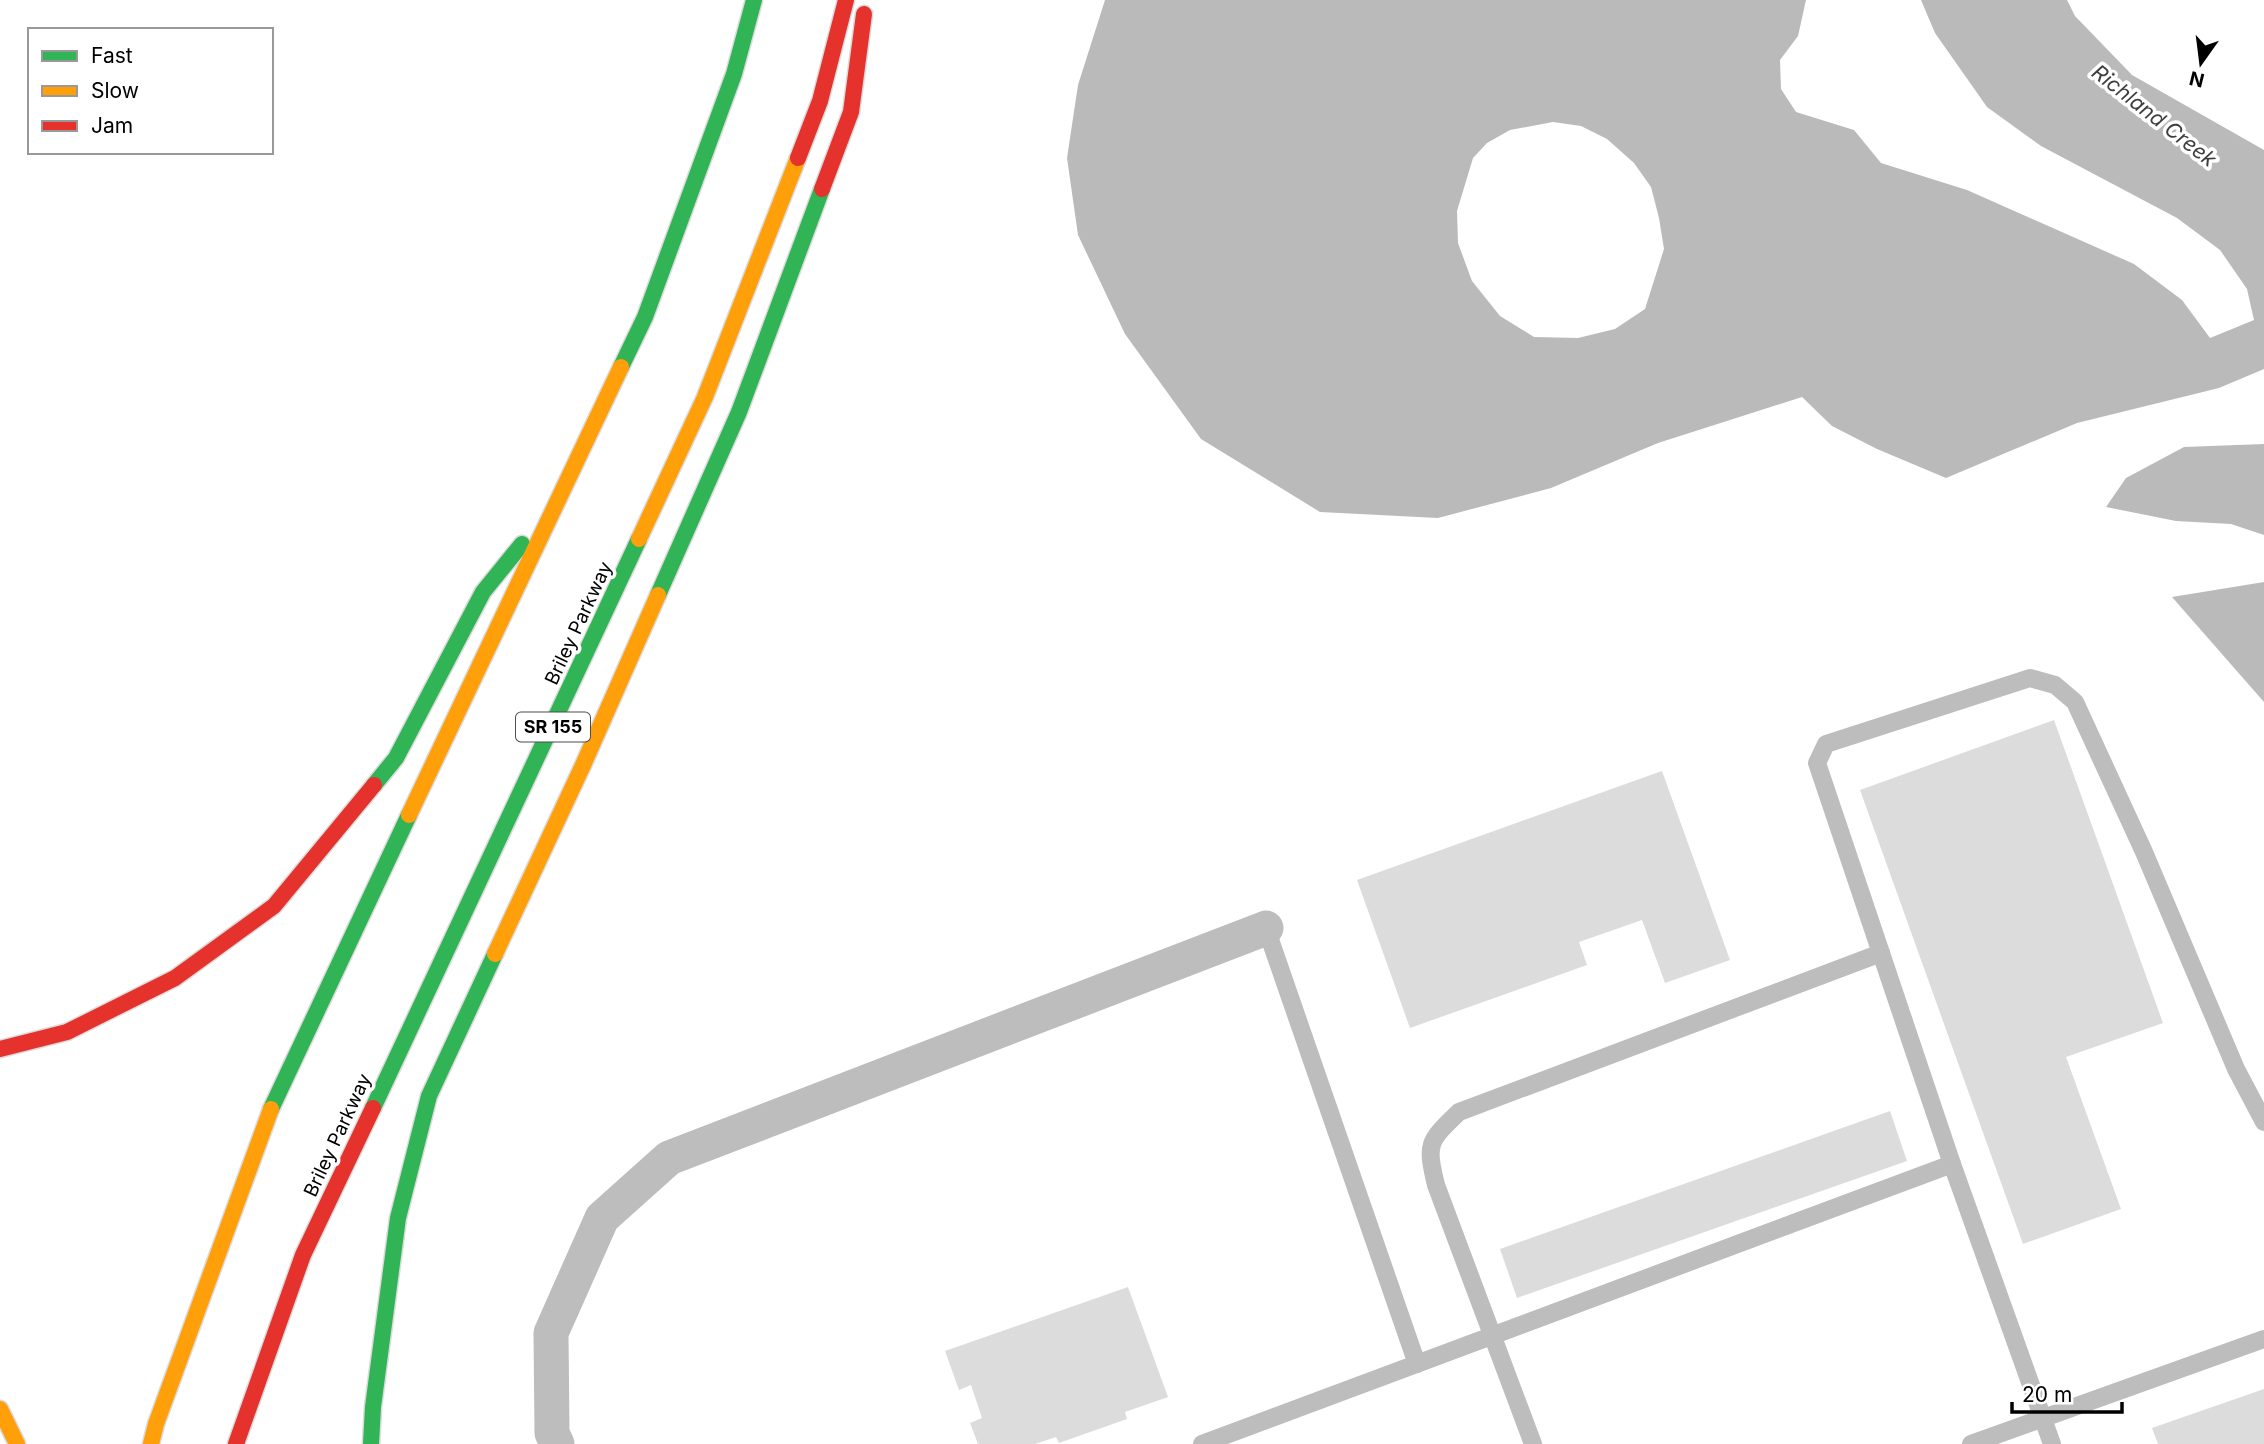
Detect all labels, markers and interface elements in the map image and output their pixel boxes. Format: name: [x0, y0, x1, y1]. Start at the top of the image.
legend: [28, 28, 273, 154]
north arrow: [2166, 28, 2236, 98]
text: Fast: [91, 43, 133, 68]
water label: Richland Creek: [2087, 59, 2222, 172]
text: N: [2187, 66, 2207, 92]
text: Slow: [91, 78, 139, 103]
text: Jam: [91, 113, 133, 138]
street label: Briley Parkway: [540, 558, 617, 688]
road number: SR 155: [516, 712, 590, 742]
street label: Briley Parkway: [299, 1070, 376, 1200]
scale bar: [2012, 1370, 2122, 1414]
text: 20 m: [2022, 1382, 2072, 1407]

